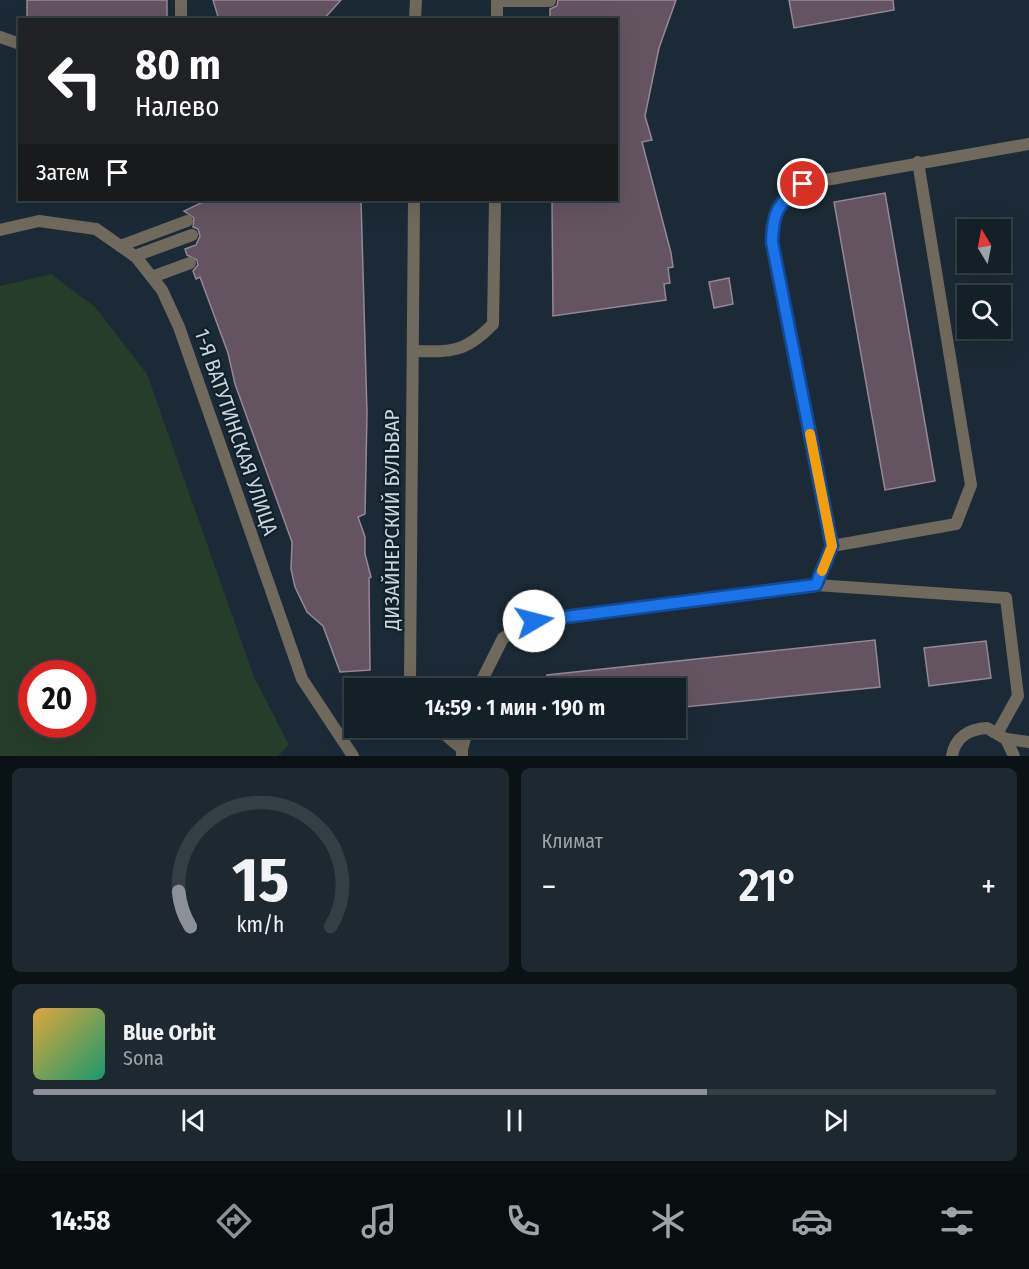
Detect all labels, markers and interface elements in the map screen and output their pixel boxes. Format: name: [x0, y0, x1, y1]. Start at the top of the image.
text: 80 m: [135, 40, 221, 90]
icon: left: [36, 42, 114, 120]
text: Налево: [135, 91, 219, 123]
icon: arrive: [101, 156, 134, 189]
pin: [777, 158, 828, 209]
text: Затем: [36, 159, 89, 186]
icon: arrive: [786, 167, 819, 200]
north arrow: [957, 219, 1011, 273]
map controls: [957, 219, 1011, 339]
button: search: [957, 285, 1011, 339]
street label: 1-Я ВАТУТИНСКАЯ УЛИЦА: [188, 325, 284, 539]
street label: ДИЗАЙНЕРСКИЙ БУЛЬВАР: [379, 409, 405, 632]
position arrow: [502, 589, 566, 653]
speed limit sign: 20: [18, 660, 96, 738]
text: 14:59 · 1 мин · 190 m: [425, 694, 605, 721]
text: Климат: [542, 829, 603, 853]
text: 15: [232, 843, 289, 918]
text: 21°: [739, 859, 799, 913]
text: −: [542, 867, 556, 907]
text: +: [981, 867, 996, 907]
text: km/h: [236, 912, 284, 938]
text: Blue Orbit: [123, 1019, 216, 1046]
text: Sona: [123, 1046, 164, 1070]
icon: previous: [177, 1104, 210, 1137]
icon: pause: [498, 1104, 531, 1137]
icon: next: [819, 1104, 852, 1137]
icon: directions: [213, 1200, 255, 1242]
icon: music: [358, 1200, 400, 1242]
icon: phone: [502, 1200, 544, 1242]
icon: climate: [647, 1200, 689, 1242]
icon: car: [791, 1200, 833, 1242]
icon: filters: [936, 1200, 978, 1242]
text: 14:58: [51, 1205, 110, 1237]

